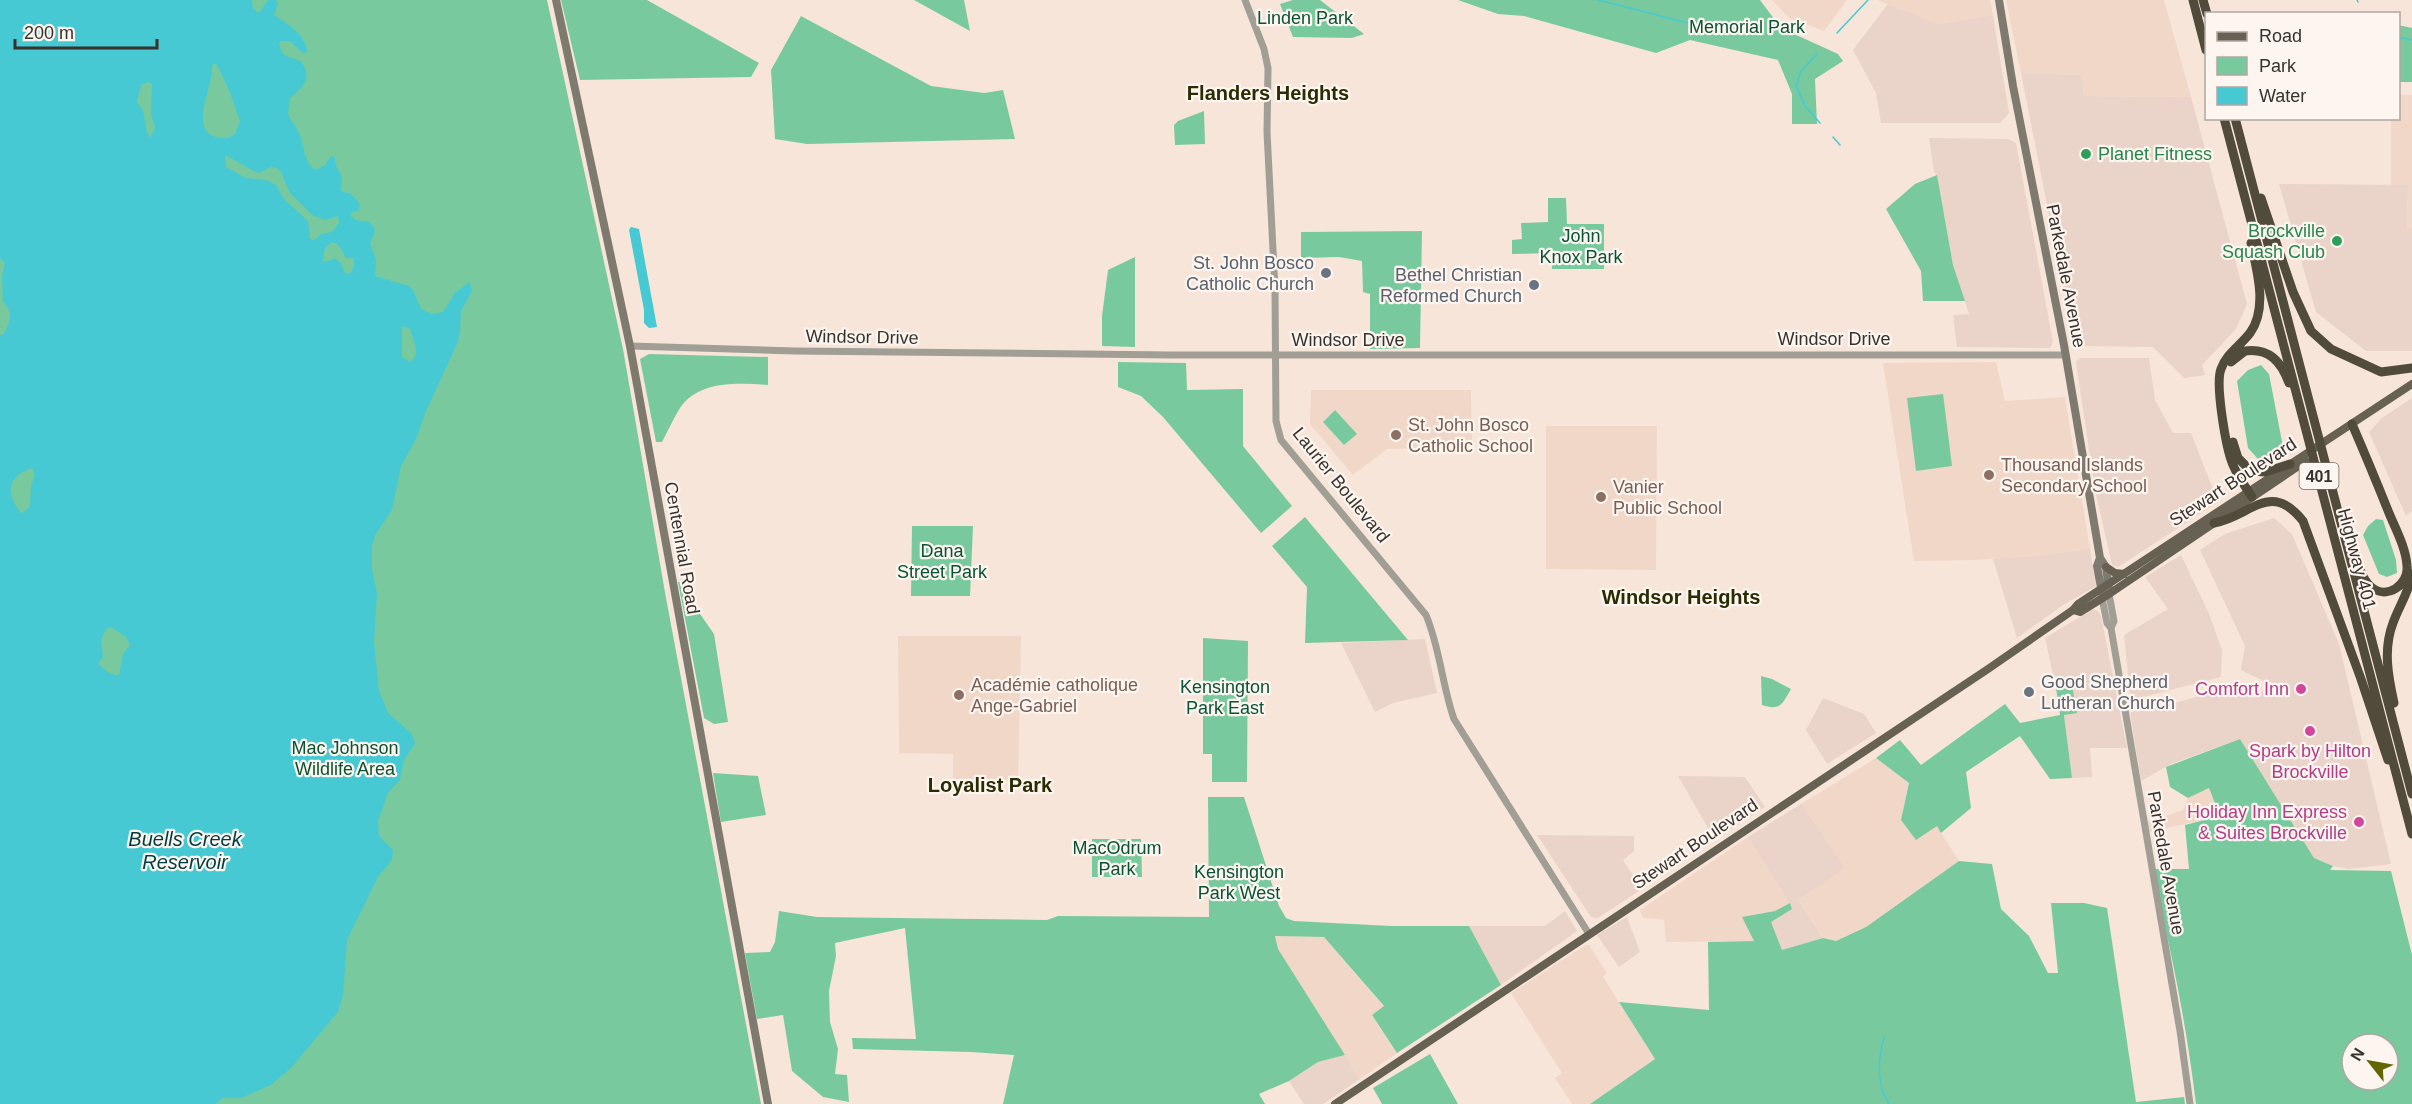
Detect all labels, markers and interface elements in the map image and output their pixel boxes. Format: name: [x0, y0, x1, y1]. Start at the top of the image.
park label: Linden Park: [1257, 8, 1354, 28]
scale bar: [15, 12, 158, 50]
legend: [2205, 12, 2400, 120]
park label: Memorial Park: [1689, 17, 1806, 37]
text: 200 m: [24, 23, 74, 43]
text: Road: [2259, 26, 2302, 46]
text: Park: [2259, 56, 2297, 76]
district label: Flanders Heights: [1187, 82, 1349, 104]
text: Water: [2259, 86, 2306, 106]
place label: Planet Fitness: [2098, 144, 2212, 164]
marker: Planet Fitness: [2079, 147, 2093, 161]
street label: Parkedale Avenue: [2042, 203, 2090, 349]
place label: Brockville Squash Club: [2222, 221, 2325, 262]
park label: John Knox Park: [1539, 226, 1624, 267]
marker: Brockville Squash Club: [2330, 234, 2344, 248]
place label: St. John Bosco Catholic Church: [1186, 253, 1314, 294]
place label: Bethel Christian Reformed Church: [1380, 265, 1522, 306]
marker: St. John Bosco Catholic Church: [1319, 266, 1333, 280]
marker: Bethel Christian Reformed Church: [1527, 278, 1541, 292]
street label: Windsor Drive: [805, 326, 919, 348]
street label: Windsor Drive: [1777, 329, 1891, 349]
street label: Windsor Drive: [1291, 330, 1405, 350]
place label: St. John Bosco Catholic School: [1408, 415, 1533, 456]
street label: Laurier Boulevard: [1289, 423, 1393, 547]
marker: St. John Bosco Catholic School: [1389, 428, 1403, 442]
street label: Stewart Boulevard: [2166, 434, 2300, 530]
place label: Thousand Islands Secondary School: [2001, 455, 2147, 496]
road number: 401: [2300, 463, 2338, 489]
marker: Thousand Islands Secondary School: [1982, 468, 1996, 482]
place label: Vanier Public School: [1613, 477, 1722, 518]
street label: Centennial Road: [661, 480, 703, 616]
marker: Vanier Public School: [1594, 490, 1608, 504]
street label: Highway 401: [2334, 506, 2380, 612]
park label: Dana Street Park: [897, 541, 988, 582]
district label: Windsor Heights: [1602, 586, 1760, 608]
place label: Good Shepherd Lutheran Church: [2041, 672, 2175, 713]
place label: Académie catholique Ange-Gabriel: [971, 675, 1138, 716]
park label: Kensington Park East: [1180, 677, 1270, 718]
place label: Comfort Inn: [2195, 679, 2289, 699]
marker: Comfort Inn: [2294, 682, 2308, 696]
marker: Good Shepherd Lutheran Church: [2022, 685, 2036, 699]
marker: Académie catholique Ange-Gabriel: [952, 688, 966, 702]
marker: Spark by Hilton Brockville: [2303, 724, 2317, 738]
park label: Mac Johnson Wildlife Area: [291, 738, 399, 779]
place label: Spark by Hilton Brockville: [2249, 741, 2371, 782]
district label: Loyalist Park: [928, 774, 1053, 796]
street label: Parkedale Avenue: [2143, 789, 2189, 937]
street label: Stewart Boulevard: [1628, 795, 1762, 893]
place label: Holiday Inn Express & Suites Brockville: [2187, 802, 2347, 843]
marker: Holiday Inn Express & Suites Brockville: [2352, 815, 2366, 829]
water label: Buells Creek Reservoir: [128, 828, 243, 873]
park label: MacOdrum Park: [1072, 838, 1162, 879]
park label: Kensington Park West: [1194, 862, 1284, 903]
north arrow: [2340, 1032, 2400, 1092]
text: N: [2347, 1045, 2368, 1064]

